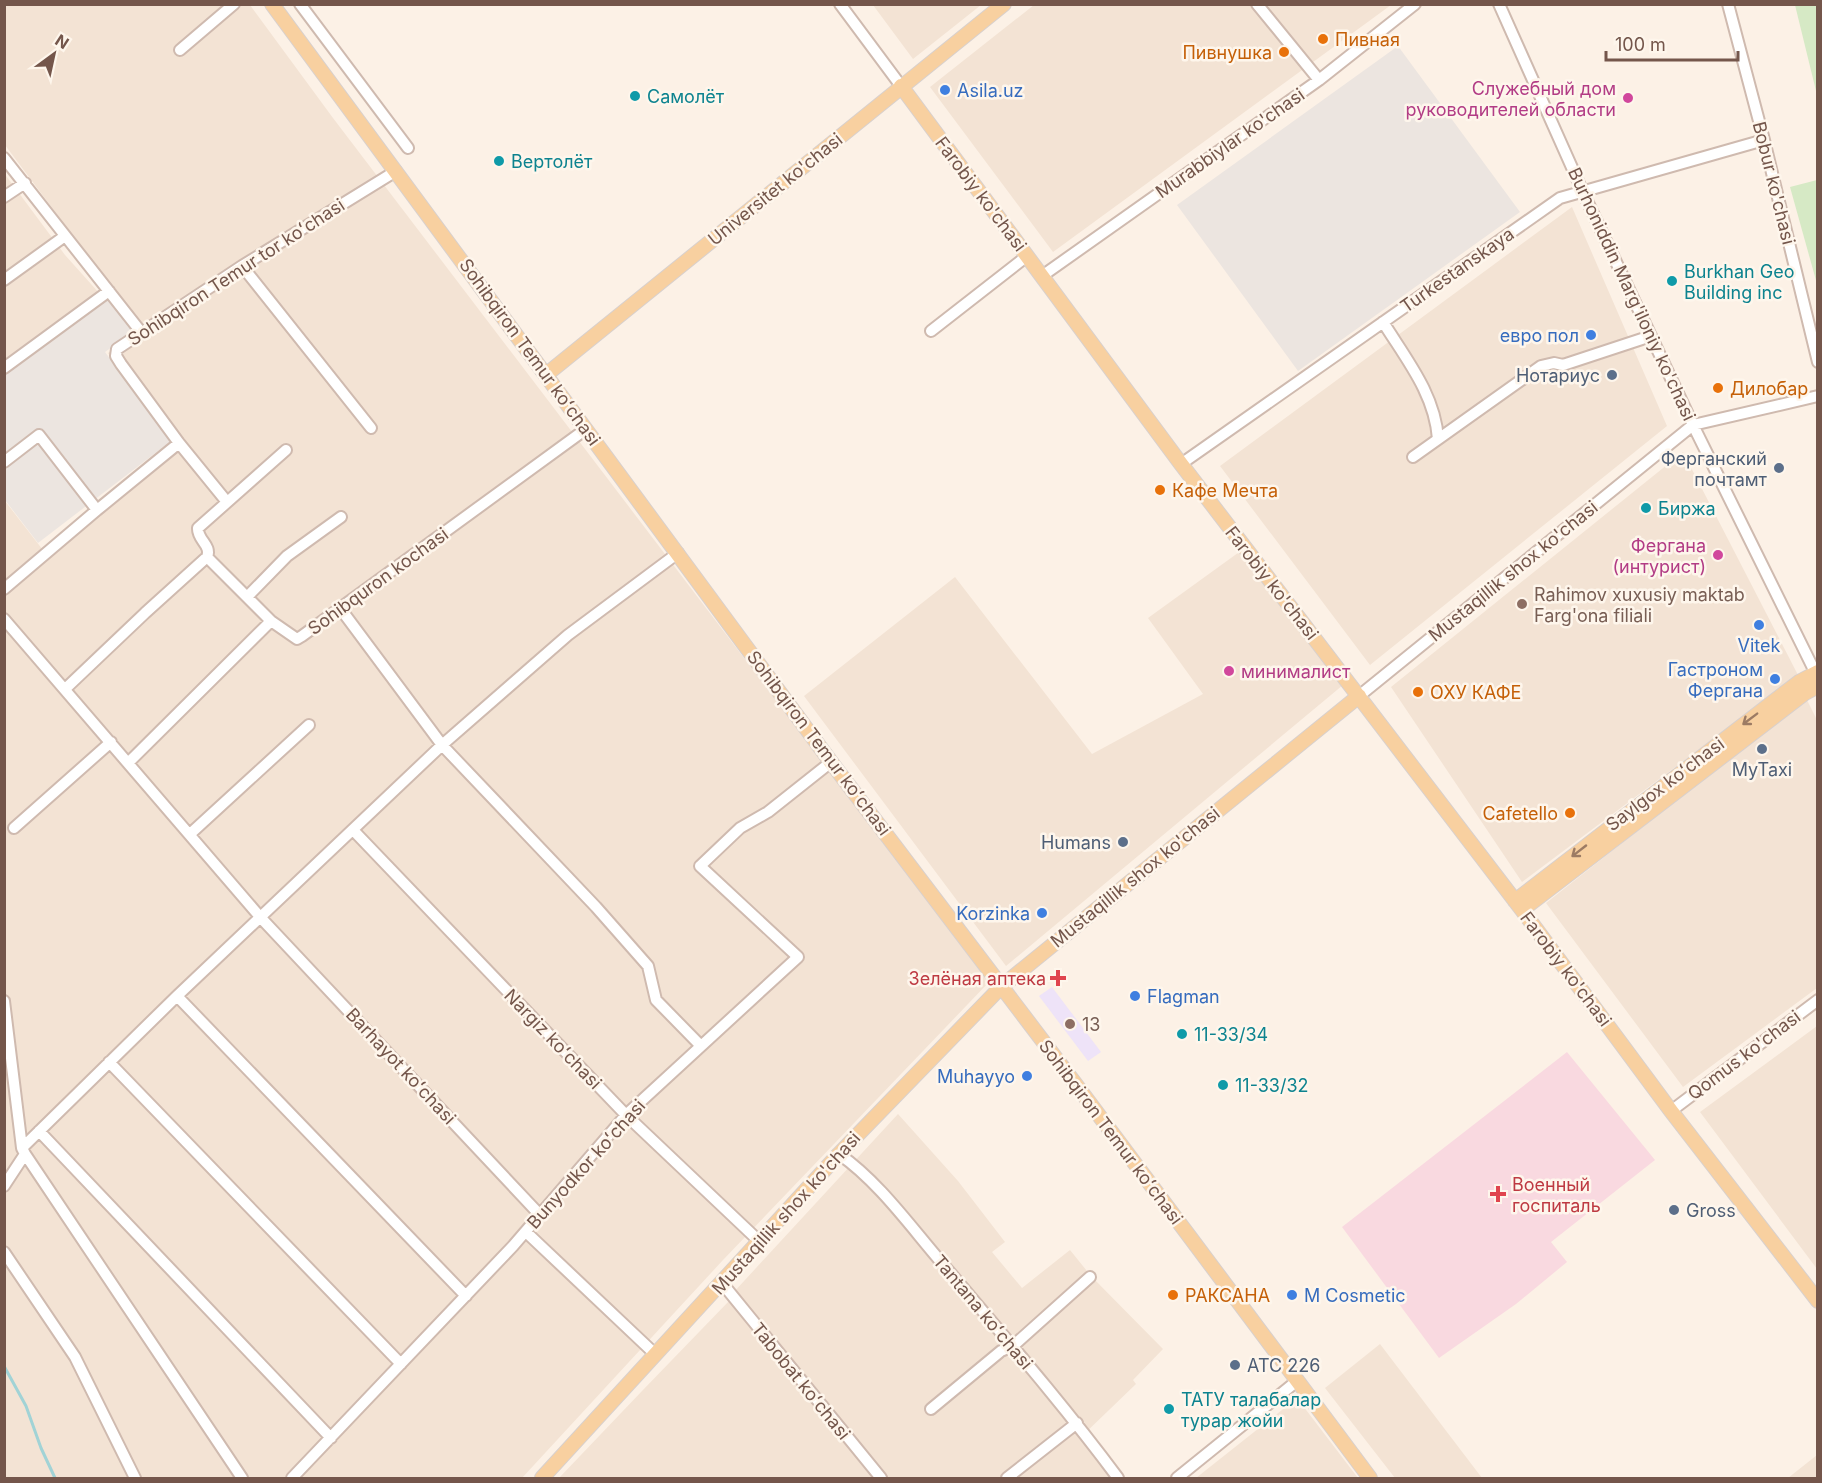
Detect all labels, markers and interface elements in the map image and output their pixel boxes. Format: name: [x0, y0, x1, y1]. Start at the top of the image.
north arrow: [24, 24, 84, 84]
scale bar: [1606, 24, 1738, 62]
place label: Пивная: [1335, 29, 1400, 50]
text: N: [52, 30, 73, 53]
marker: Пивная: [1316, 32, 1330, 46]
text: 100 m: [1615, 34, 1666, 55]
place label: Пивнушка: [1182, 42, 1272, 63]
marker: Пивнушка: [1277, 45, 1291, 59]
place label: Служебный дом руководителей области: [1406, 78, 1616, 120]
place label: Asila.uz: [957, 80, 1024, 101]
marker: Asila.uz: [938, 83, 952, 97]
street label: Murabbiylar ko'chasi: [1152, 84, 1308, 202]
place label: Самолёт: [647, 86, 725, 107]
marker: Самолёт: [628, 89, 642, 103]
marker: Служебный дом руководителей области: [1621, 91, 1635, 105]
street label: Bobur ko'chasi: [1749, 119, 1799, 247]
street label: Universitet ko'chasi: [704, 128, 846, 250]
street label: Farobiy ko'chasi: [931, 133, 1031, 255]
place label: Вертолёт: [511, 151, 593, 172]
marker: Вертолёт: [492, 154, 506, 168]
street label: Burhoniddin Marg'iloniy ko'chasi: [1564, 164, 1700, 424]
street label: Sohibqiron Temur tor koʻchasi: [124, 194, 348, 350]
street label: Turkestanskaya: [1396, 223, 1518, 317]
street label: Sohibqiron Temur koʻchasi: [455, 255, 605, 449]
place label: Burkhan Geo Building inc: [1684, 261, 1795, 303]
marker: Burkhan Geo Building inc: [1665, 274, 1679, 288]
place label: евро пол: [1500, 325, 1579, 346]
marker: евро пол: [1584, 328, 1598, 342]
place label: Нотариус: [1516, 365, 1600, 386]
marker: Нотариус: [1605, 368, 1619, 382]
place label: Дилобар: [1730, 378, 1808, 399]
marker: Дилобар: [1711, 381, 1725, 395]
place label: Ферганский почтамт: [1661, 448, 1768, 490]
marker: Ферганский почтамт: [1772, 461, 1786, 475]
place label: Кафе Мечта: [1172, 480, 1278, 501]
marker: Кафе Мечта: [1153, 483, 1167, 497]
street label: Mustaqillik shox ko'chasi: [1424, 496, 1602, 646]
place label: Биржа: [1658, 498, 1716, 519]
marker: Биржа: [1639, 501, 1653, 515]
street label: Farobiy ko'chasi: [1221, 522, 1323, 644]
street label: Sohibquron kochasi: [304, 523, 452, 639]
place label: Фергана (интурист): [1612, 535, 1706, 577]
marker: Фергана (интурист): [1711, 548, 1725, 562]
place label: Rahimov xuxusiy maktab Farg'ona filiali: [1534, 584, 1745, 626]
marker: Rahimov xuxusiy maktab Farg'ona filiali: [1515, 597, 1529, 611]
marker: Vitek: [1752, 618, 1766, 632]
place label: Vitek: [1738, 635, 1781, 656]
street label: Sohibqiron Temur koʻchasi: [743, 647, 895, 839]
place label: Гастроном Фергана: [1668, 659, 1763, 701]
place label: минималист: [1241, 661, 1351, 682]
marker: минималист: [1222, 664, 1236, 678]
marker: Гастроном Фергана: [1768, 672, 1782, 686]
place label: ОХУ КАФЕ: [1430, 682, 1521, 703]
marker: ОХУ КАФЕ: [1411, 685, 1425, 699]
one-way arrow: [1743, 713, 1759, 726]
street label: Saylgox koʻchasi: [1602, 733, 1728, 835]
marker: MyTaxi: [1755, 742, 1769, 756]
place label: MyTaxi: [1732, 759, 1792, 780]
street label: Mustaqillik shox ko'chasi: [1046, 802, 1224, 952]
place label: Cafetello: [1482, 803, 1558, 824]
marker: Cafetello: [1563, 806, 1577, 820]
place label: Humans: [1041, 832, 1111, 853]
marker: Humans: [1116, 835, 1130, 849]
one-way arrow: [1571, 844, 1587, 857]
place label: Korzinka: [956, 903, 1030, 924]
marker: Korzinka: [1035, 906, 1049, 920]
street label: Farobiy ko'chasi: [1516, 908, 1616, 1030]
place label: Зелёная аптека: [909, 968, 1046, 989]
marker: Зелёная аптека: [1051, 971, 1065, 985]
street label: Nargiz koʻchasi: [500, 985, 606, 1093]
place label: Flagman: [1147, 986, 1220, 1007]
marker: Flagman: [1128, 989, 1142, 1003]
street label: Barhayot koʻchasi: [342, 1004, 460, 1128]
street label: Qomus ko'chasi: [1684, 1006, 1804, 1104]
place label: 13: [1082, 1014, 1100, 1035]
marker: 13: [1063, 1017, 1077, 1031]
place label: 11-33/34: [1194, 1024, 1268, 1045]
marker: 11-33/34: [1175, 1027, 1189, 1041]
street label: Sohibqiron Temur koʻchasi: [1035, 1036, 1187, 1228]
place label: Muhayyo: [937, 1066, 1015, 1087]
marker: Muhayyo: [1020, 1069, 1034, 1083]
place label: 11-33/32: [1235, 1075, 1309, 1096]
marker: 11-33/32: [1216, 1078, 1230, 1092]
street label: Bunyodkor koʻchasi: [523, 1095, 649, 1233]
street label: Mustaqillik shox ko'chasi: [707, 1127, 865, 1299]
place label: Военный госпиталь: [1512, 1174, 1601, 1216]
marker: Военный госпиталь: [1489, 1185, 1507, 1203]
place label: Gross: [1686, 1200, 1736, 1221]
marker: Gross: [1667, 1203, 1681, 1217]
street label: Tantana koʻchasi: [929, 1251, 1037, 1373]
place label: РАКСАНА: [1185, 1285, 1270, 1306]
place label: M Cosmetic: [1304, 1285, 1406, 1306]
marker: РАКСАНА: [1166, 1288, 1180, 1302]
marker: M Cosmetic: [1285, 1288, 1299, 1302]
street label: Tabobat koʻchasi: [747, 1318, 855, 1444]
place label: АТС 226: [1247, 1355, 1320, 1376]
marker: АТС 226: [1228, 1358, 1242, 1372]
place label: ТАТУ талабалар турар жойи: [1181, 1389, 1321, 1431]
marker: ТАТУ талабалар турар жойи: [1162, 1402, 1176, 1416]

